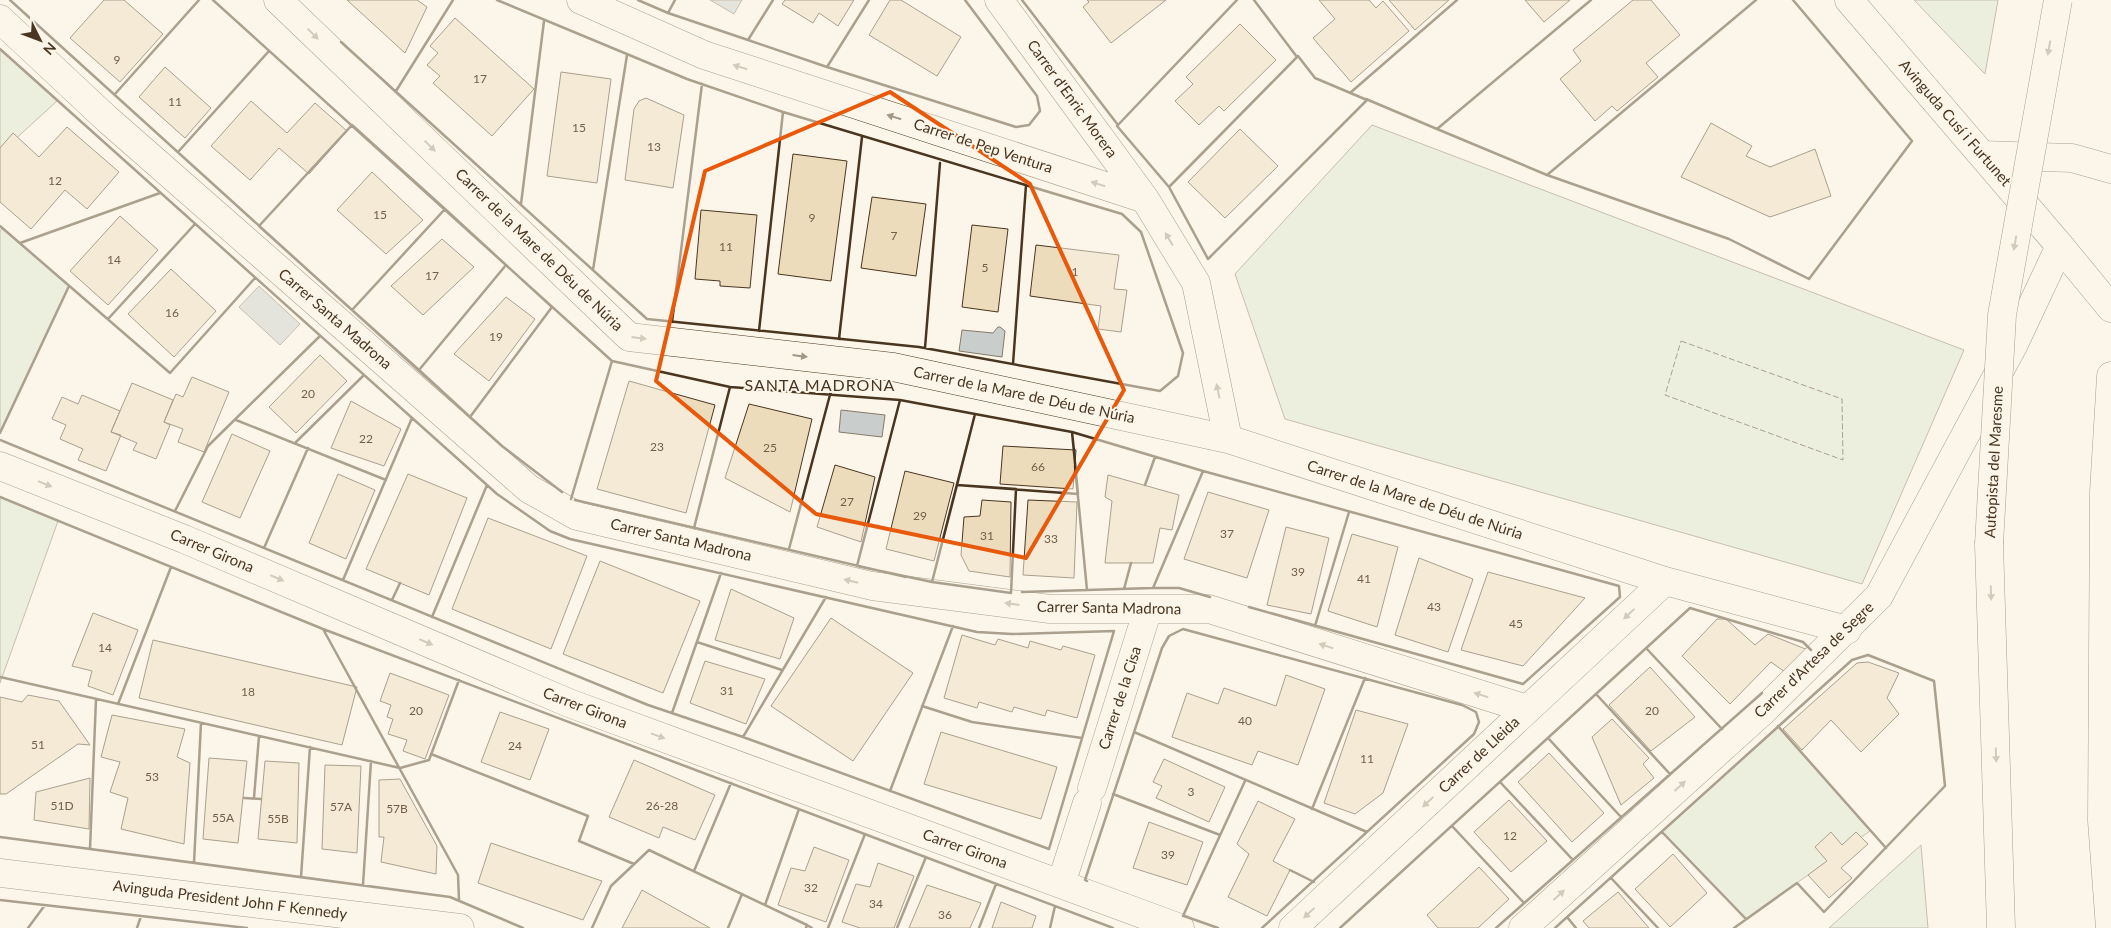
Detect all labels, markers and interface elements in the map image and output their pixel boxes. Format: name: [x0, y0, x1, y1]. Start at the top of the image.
north arrow: [15, 15, 65, 65]
one-way arrow: [307, 28, 319, 40]
street label: Carrer d'Enric Morera: [1024, 36, 1122, 161]
text: N: [40, 39, 60, 59]
one-way arrow: [2045, 40, 2053, 56]
house number: 9: [114, 52, 121, 67]
street label: Avinguda Cusí i Furtunet: [1896, 55, 2016, 190]
one-way arrow: [732, 62, 747, 70]
house number: 17: [473, 71, 487, 86]
house number: 11: [168, 94, 182, 109]
one-way arrow: [886, 113, 901, 121]
street label: Carrer de Pep Ventura: [912, 114, 1055, 176]
house number: 15: [572, 120, 586, 135]
house number: 13: [647, 139, 661, 154]
one-way arrow: [424, 140, 436, 152]
street label: Carrer de la Mare de Déu de Núria: [452, 164, 627, 334]
house number: 12: [48, 173, 62, 188]
one-way arrow: [1091, 179, 1106, 187]
house number: 15: [373, 207, 387, 222]
house number: 9: [809, 210, 816, 225]
house number: 7: [891, 228, 898, 243]
one-way arrow: [1164, 232, 1173, 245]
one-way arrow: [2011, 235, 2019, 251]
house number: 11: [719, 239, 733, 254]
house number: 14: [107, 252, 121, 267]
house number: 5: [982, 260, 989, 275]
street label: Carrer Santa Madrona: [275, 264, 396, 372]
house number: 1: [1072, 264, 1079, 279]
house number: 17: [425, 268, 439, 283]
house number: 16: [165, 305, 179, 320]
house number: 19: [489, 329, 503, 344]
one-way arrow: [631, 334, 647, 342]
one-way arrow: [793, 352, 809, 360]
street label: Carrer de la Mare de Déu de Núria: [912, 362, 1137, 426]
district label: SANTA MADRONA: [745, 375, 895, 394]
one-way arrow: [1214, 384, 1222, 399]
street label: Autopista del Maresme: [1980, 385, 2006, 538]
house number: 20: [301, 386, 315, 401]
house number: 22: [359, 431, 373, 446]
house number: 23: [650, 439, 664, 454]
house number: 25: [763, 440, 777, 455]
street label: Carrer de la Mare de Déu de Núria: [1305, 456, 1526, 543]
house number: 66: [1031, 459, 1045, 474]
one-way arrow: [38, 480, 53, 488]
house number: 27: [840, 494, 854, 509]
house number: 29: [913, 508, 927, 523]
street label: Carrer Santa Madrona: [609, 514, 754, 564]
street label: Carrer Girona: [168, 524, 257, 576]
house number: 37: [1220, 526, 1234, 541]
house number: 31: [980, 528, 994, 543]
house number: 33: [1044, 531, 1058, 546]
house number: 39: [1291, 564, 1305, 579]
house number: 41: [1357, 571, 1371, 586]
one-way arrow: [270, 575, 284, 583]
one-way arrow: [844, 577, 859, 585]
one-way arrow: [1987, 585, 1995, 601]
street label: Carrer Santa Madrona: [1037, 597, 1181, 617]
street label: Carrer d'Artesa de Segre: [1750, 597, 1877, 721]
house number: 43: [1427, 599, 1441, 614]
one-way arrow: [1003, 600, 1019, 608]
one-way arrow: [1623, 608, 1635, 620]
house number: 45: [1509, 616, 1523, 631]
one-way arrow: [419, 639, 433, 647]
house number: 14: [98, 640, 112, 655]
one-way arrow: [1318, 642, 1333, 649]
street label: Carrer de la Cisa: [1094, 644, 1144, 752]
street label: Carrer Girona: [541, 683, 630, 731]
house number: 31: [720, 683, 734, 698]
house number: 18: [241, 684, 255, 699]
one-way arrow: [1473, 690, 1488, 698]
house number: 20: [409, 703, 423, 718]
house number: 20: [1645, 703, 1659, 718]
street label: Carrer de Lleida: [1434, 712, 1522, 796]
house number: 40: [1238, 713, 1252, 728]
one-way arrow: [651, 732, 666, 740]
house number: 51: [31, 737, 45, 752]
house number: 24: [508, 738, 522, 753]
one-way arrow: [1992, 748, 2000, 764]
house number: 11: [1360, 751, 1374, 766]
house number: 53: [145, 769, 159, 784]
one-way arrow: [1673, 780, 1685, 792]
house number: 3: [1188, 784, 1195, 799]
one-way arrow: [1422, 796, 1434, 808]
house number: 51D: [50, 798, 74, 813]
house number: 26-28: [646, 798, 678, 813]
house number: 57A: [330, 799, 353, 814]
house number: 57B: [386, 801, 408, 816]
house number: 55A: [212, 810, 235, 825]
house number: 55B: [267, 811, 289, 826]
street label: Carrer Girona: [920, 824, 1010, 872]
house number: 12: [1503, 828, 1517, 843]
house number: 39: [1161, 847, 1175, 862]
street label: Avinguda President John F Kennedy: [112, 876, 348, 922]
house number: 32: [804, 880, 818, 895]
one-way arrow: [1553, 889, 1565, 901]
house number: 34: [869, 896, 883, 911]
house number: 36: [938, 907, 952, 922]
one-way arrow: [1303, 907, 1315, 919]

